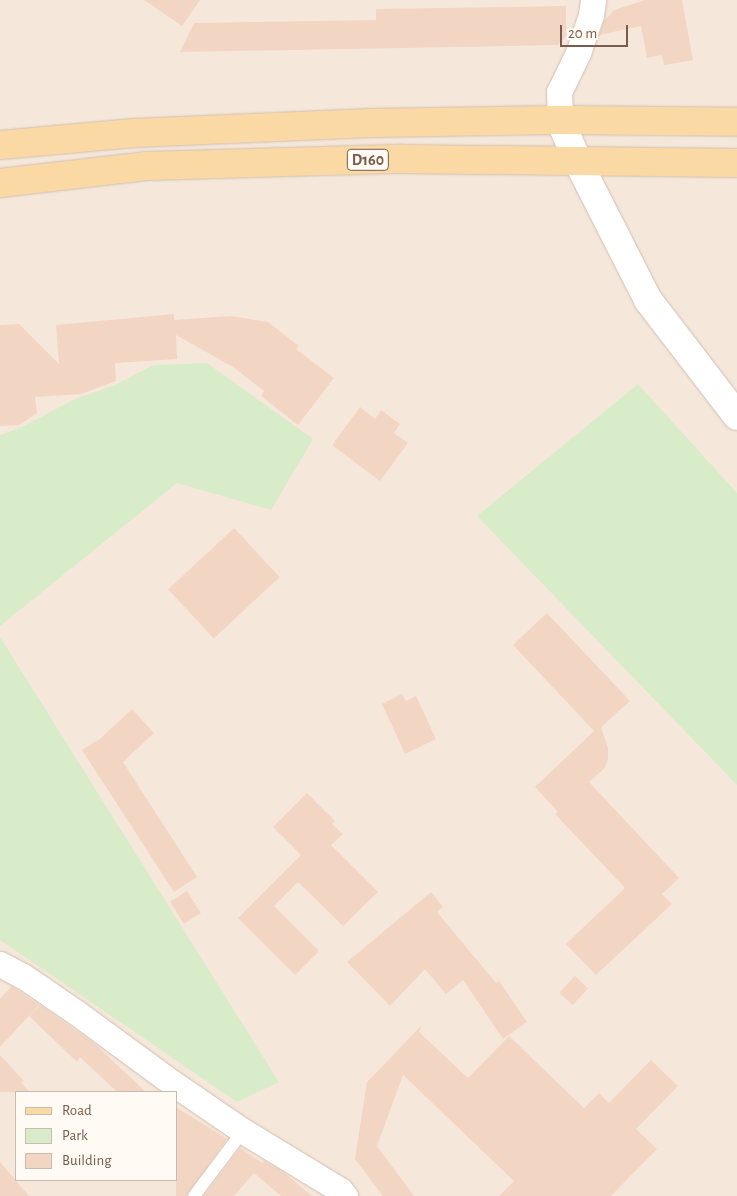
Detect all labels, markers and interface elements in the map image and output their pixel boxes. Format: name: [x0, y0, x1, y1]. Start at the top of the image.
scale bar: [562, 15, 630, 47]
text: 20 m: [568, 26, 597, 41]
road number: D160: [347, 146, 389, 174]
legend: [15, 1091, 178, 1181]
text: Road: [62, 1103, 92, 1118]
text: Park: [62, 1128, 88, 1143]
text: Building: [62, 1153, 112, 1168]

